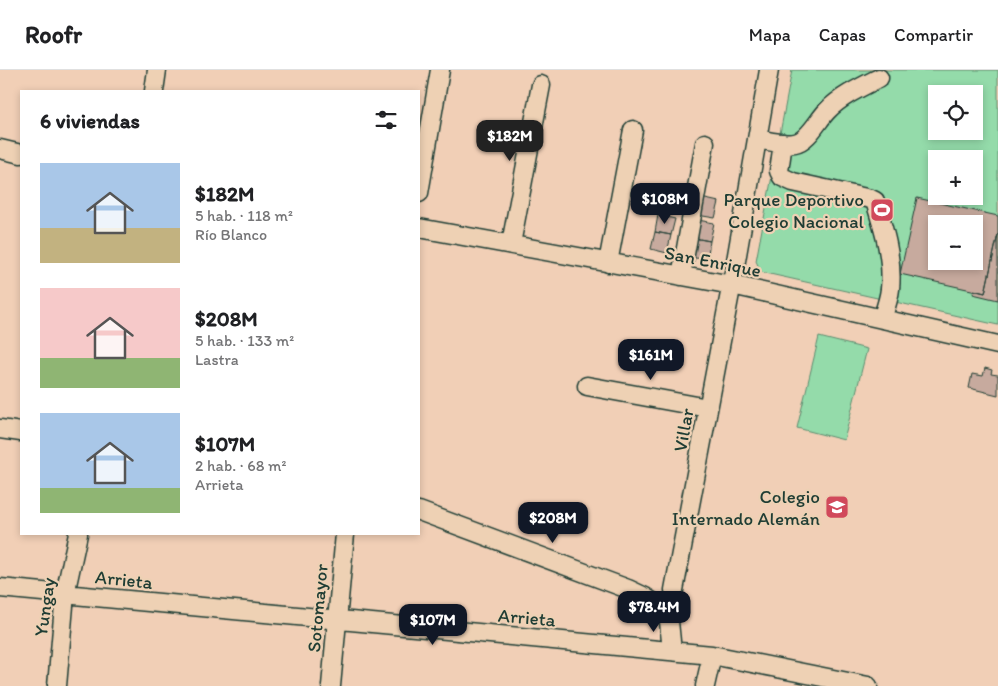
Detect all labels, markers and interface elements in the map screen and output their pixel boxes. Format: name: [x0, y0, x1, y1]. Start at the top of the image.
text: Roofr: [25, 20, 82, 49]
text: Mapa: [749, 24, 791, 46]
text: Capas: [819, 24, 866, 46]
text: Compartir: [894, 24, 973, 46]
map controls: [928, 85, 983, 270]
button: locate: [928, 85, 983, 140]
icon: filters: [372, 106, 400, 134]
text: 6 viviendas: [40, 108, 140, 133]
pin: $182M: [475, 119, 545, 162]
text: $182M: [487, 126, 533, 145]
button: +: [928, 150, 983, 205]
text: $182M: [195, 181, 254, 206]
pin: $108M: [630, 182, 700, 225]
icon: home: [80, 183, 140, 243]
place label: Parque Deportivo Colegio Nacional: [723, 188, 865, 233]
text: $108M: [642, 189, 688, 208]
sports icon: Parque Deportivo Colegio Nacional: [869, 197, 895, 223]
text: 5 hab. · 118 m²: [195, 206, 293, 225]
button: −: [928, 215, 983, 270]
text: Río Blanco: [195, 225, 267, 244]
street label: San Enrique: [663, 241, 763, 282]
text: $208M: [195, 306, 258, 331]
icon: home: [80, 308, 140, 368]
text: 5 hab. · 133 m²: [195, 331, 294, 350]
pin: $161M: [616, 338, 686, 381]
text: $161M: [629, 345, 673, 364]
text: Lastra: [195, 350, 239, 369]
street label: Villar: [668, 406, 699, 454]
text: $107M: [195, 431, 255, 456]
icon: home: [80, 433, 140, 493]
text: 2 hab. · 68 m²: [195, 456, 287, 475]
text: Arrieta: [195, 475, 244, 494]
place label: Colegio Internado Alemán: [672, 485, 820, 530]
school or university icon: Colegio Internado Alemán: [824, 494, 850, 520]
pin: $208M: [518, 502, 588, 544]
text: $208M: [529, 508, 577, 527]
street label: Sotomayor: [302, 562, 333, 653]
street label: Arrieta: [94, 565, 154, 594]
street label: Yungay: [29, 576, 60, 638]
pin: $78.4M: [613, 590, 695, 633]
text: $78.4M: [629, 597, 679, 616]
pin: $107M: [398, 604, 468, 646]
street label: Arrieta: [497, 604, 557, 631]
text: $107M: [410, 610, 456, 629]

